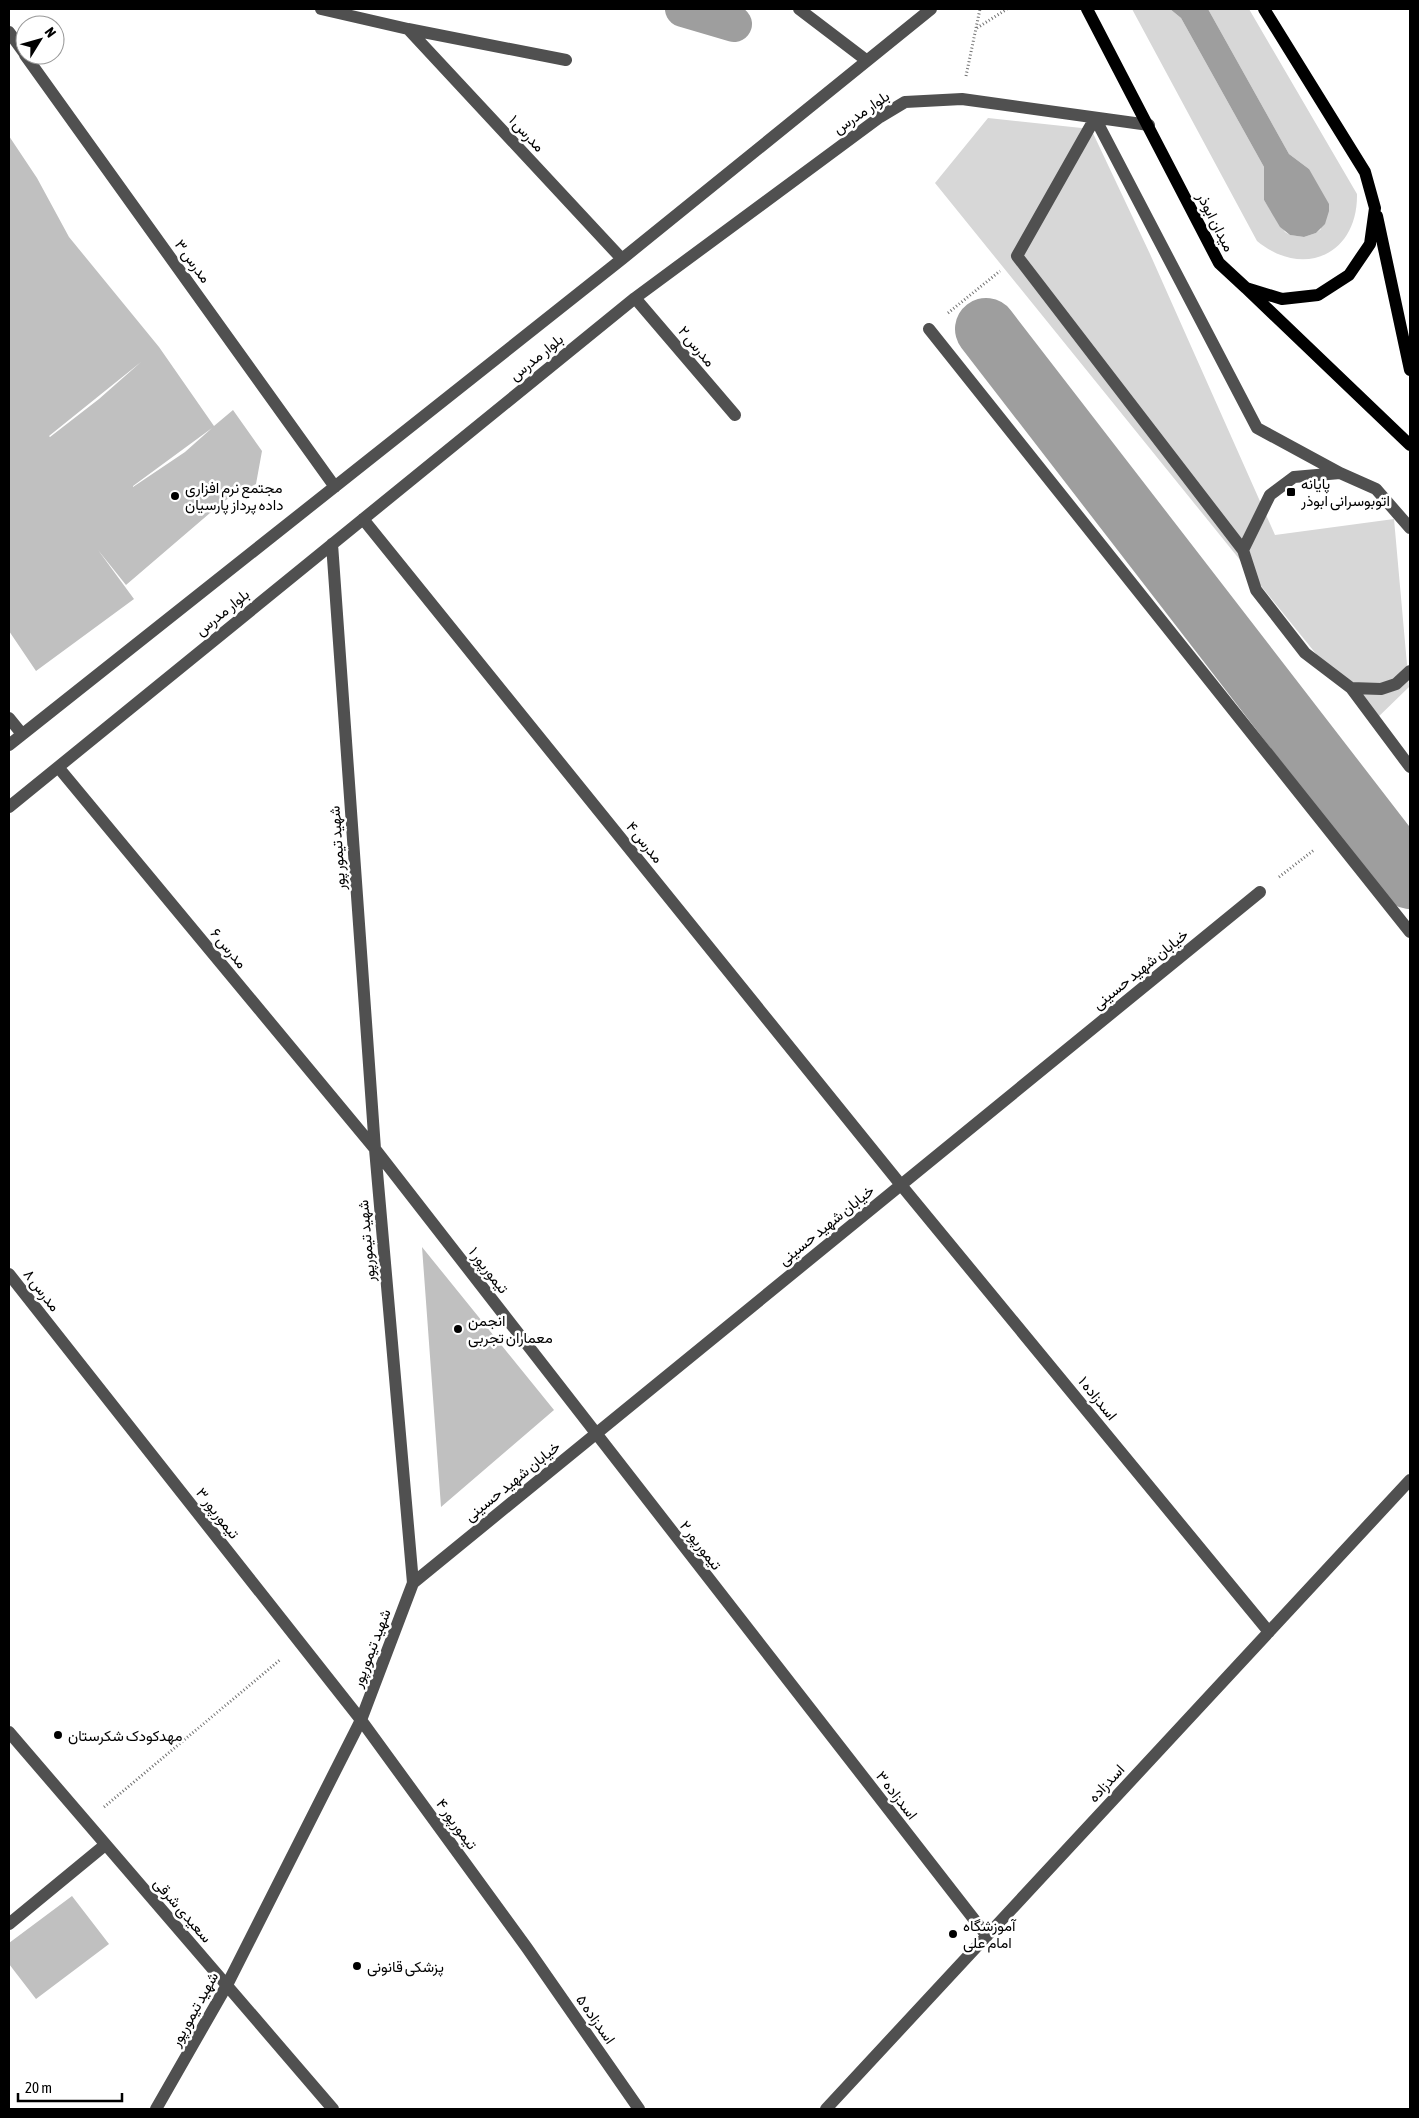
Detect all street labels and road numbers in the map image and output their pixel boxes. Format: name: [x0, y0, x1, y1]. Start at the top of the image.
street label: بلوار مدرس: [830, 87, 893, 139]
street label: مدرس ۱: [504, 111, 548, 156]
street label: میدان ابوذر: [1193, 189, 1238, 255]
street label: مدرس ۳: [170, 236, 214, 287]
street label: مدرس ۲: [674, 322, 719, 371]
street label: بلوار مدرس: [506, 330, 568, 385]
street label: بلوار مدرس: [192, 585, 254, 640]
street label: شهید تیمور پور: [326, 805, 350, 892]
street label: مدرس ۴: [622, 818, 667, 867]
street label: مدرس ۶: [206, 925, 251, 973]
street label: خیابان شهید حسینی: [1089, 925, 1192, 1014]
street label: خیابان شهید حسینی: [775, 1181, 878, 1270]
street label: شهید تیمورپور: [354, 1199, 380, 1284]
street label: تیمورپور ۱: [464, 1243, 513, 1298]
street label: مدرس ۸: [19, 1266, 64, 1316]
street label: اسدزاده ۱: [1074, 1373, 1121, 1424]
street label: خیابان شهید حسینی: [461, 1437, 564, 1526]
street label: تیمورپور ۳: [191, 1484, 243, 1543]
street label: تیمورپور ۲: [675, 1517, 726, 1574]
street label: شهید تیمورپور: [348, 1606, 396, 1691]
street label: اسدزاده: [1084, 1761, 1128, 1806]
street label: اسدزاده ۳: [872, 1767, 921, 1823]
street label: تیمورپور ۴: [431, 1795, 481, 1854]
street label: سعیدی شرقی: [149, 1874, 216, 1947]
street label: شهید تیمورپور: [166, 1969, 223, 2051]
street label: اسدزاده ۵: [572, 1991, 619, 2047]

